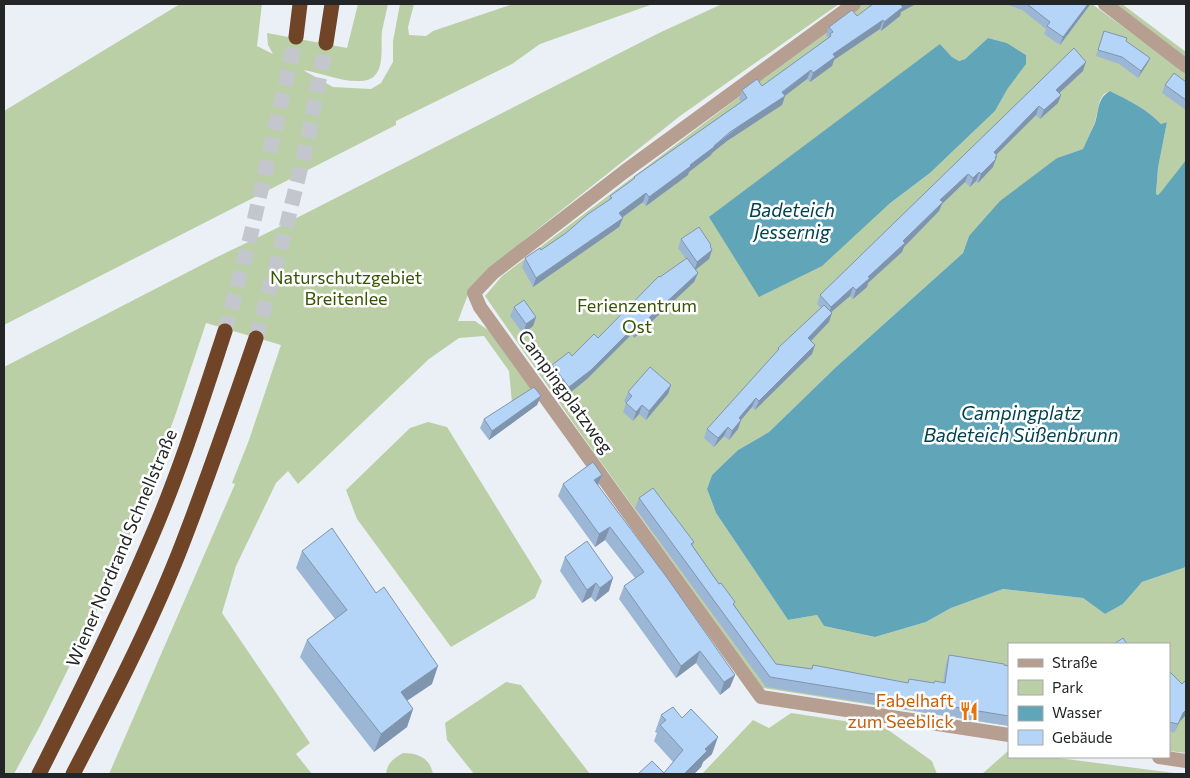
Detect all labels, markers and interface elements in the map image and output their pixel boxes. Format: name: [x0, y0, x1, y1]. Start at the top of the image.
water label: Badeteich Jessernig: [749, 198, 835, 243]
park label: Naturschutzgebiet Breitenlee: [270, 266, 422, 309]
park label: Ferienzentrum Ost: [577, 294, 697, 337]
street label: Campingplatzweg: [514, 325, 618, 458]
water label: Campingplatz Badeteich Süßenbrunn: [924, 401, 1119, 446]
street label: Wiener Nordrand Schnellstraße: [61, 425, 181, 670]
legend: [1008, 643, 1170, 758]
text: Straße: [1052, 653, 1098, 671]
text: Park: [1052, 678, 1083, 696]
place label: Fabelhaft zum Seeblick: [848, 689, 954, 732]
restaurant icon: Fabelhaft zum Seeblick: [958, 700, 980, 722]
text: Wasser: [1052, 703, 1102, 721]
text: Gebäude: [1052, 728, 1113, 746]

